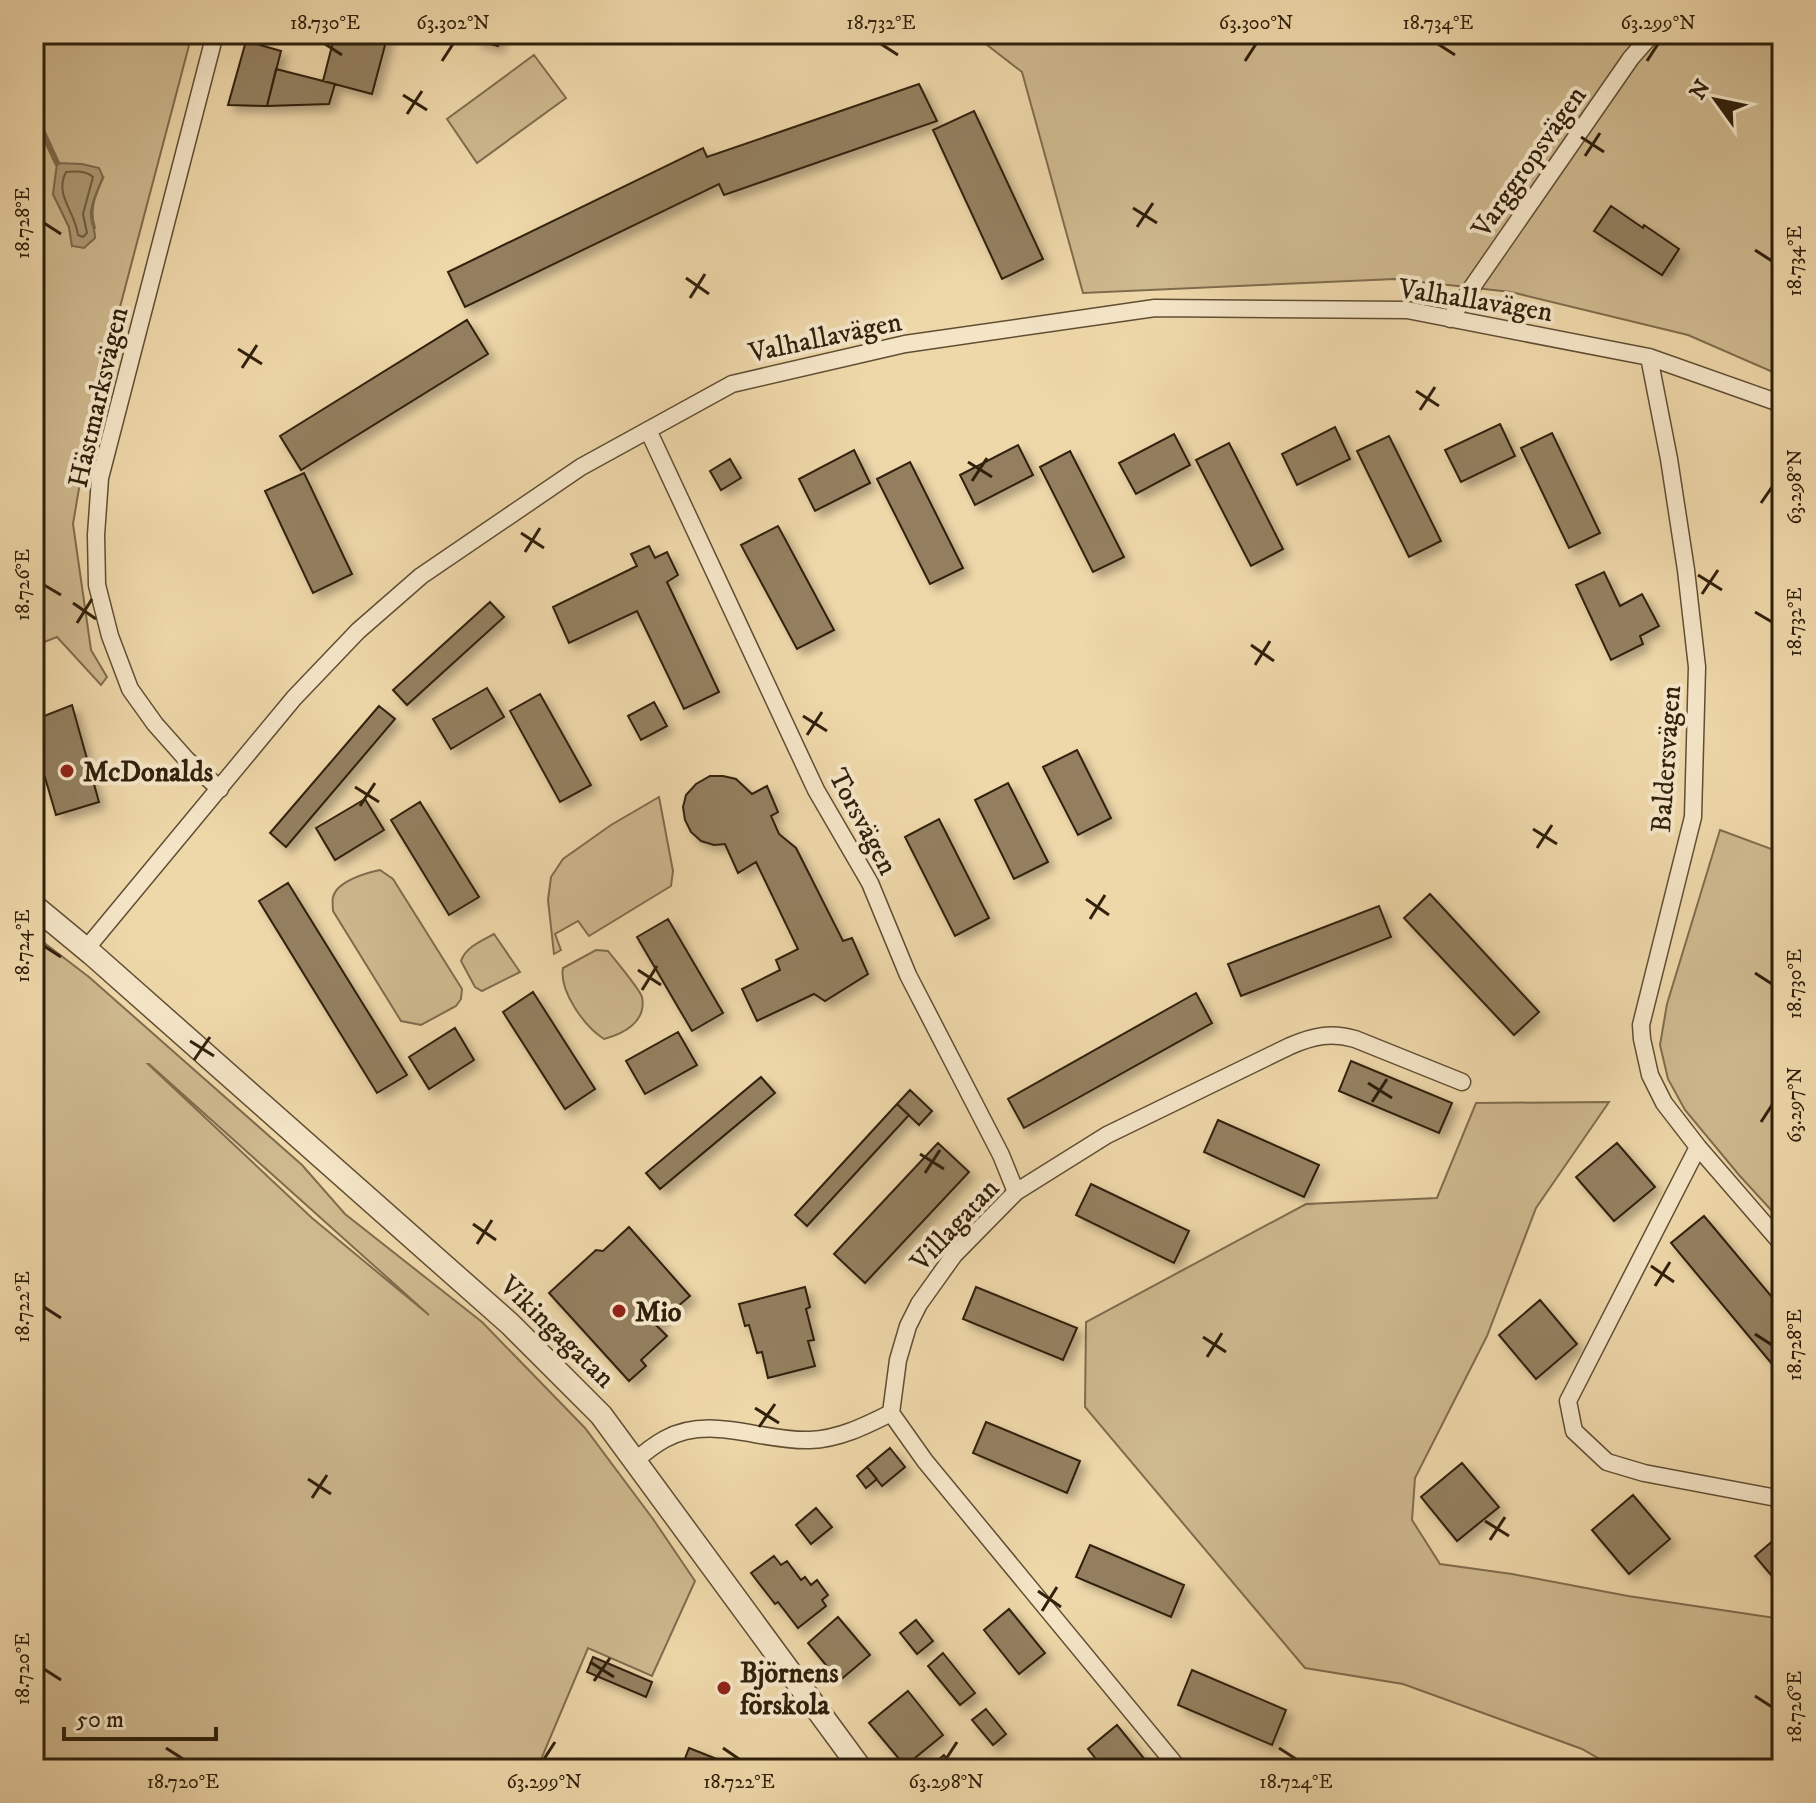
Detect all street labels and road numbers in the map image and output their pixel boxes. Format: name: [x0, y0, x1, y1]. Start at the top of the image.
street label: Varggropsvägen: [1464, 79, 1595, 245]
street label: Valhallavägen: [1395, 271, 1556, 330]
street label: Hästmarksvägen: [61, 303, 136, 491]
street label: Valhallavägen: [745, 304, 905, 371]
street label: Baldersvägen: [1644, 684, 1689, 834]
street label: Torsvägen: [820, 762, 905, 881]
street label: Villagatan: [903, 1171, 1007, 1280]
street label: Vikingagatan: [491, 1268, 622, 1396]

